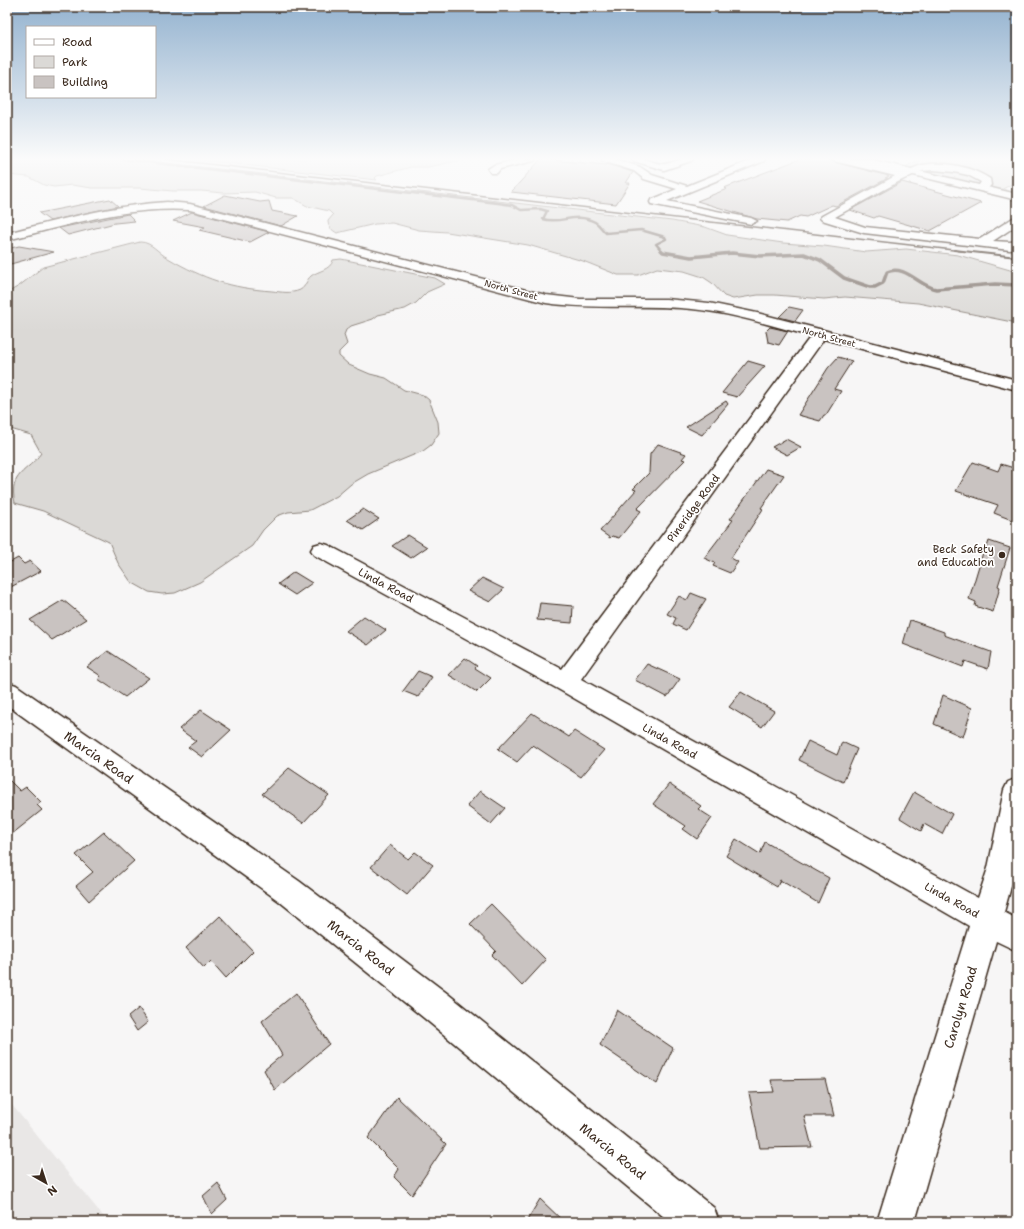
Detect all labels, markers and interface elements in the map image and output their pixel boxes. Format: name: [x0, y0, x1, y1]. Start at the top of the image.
legend: [26, 26, 156, 98]
text: Road: [62, 34, 93, 50]
text: Park: [62, 54, 88, 70]
text: Building: [62, 74, 108, 90]
street label: North Street: [483, 277, 539, 303]
street label: North Street: [801, 324, 857, 350]
street label: Pineridge Road: [664, 471, 723, 545]
place label: Beck Safety and Education: [917, 542, 994, 570]
marker: Beck Safety and Education: [997, 550, 1007, 560]
street label: Linda Road: [355, 565, 416, 606]
street label: Linda Road: [640, 720, 700, 763]
street label: Marcia Road: [61, 727, 137, 787]
street label: Linda Road: [922, 879, 982, 922]
street label: Marcia Road: [324, 916, 398, 979]
street label: Carolyn Road: [940, 964, 981, 1050]
street label: Marcia Road: [576, 1119, 649, 1183]
north arrow: [26, 1163, 66, 1203]
text: N: [44, 1182, 60, 1199]

